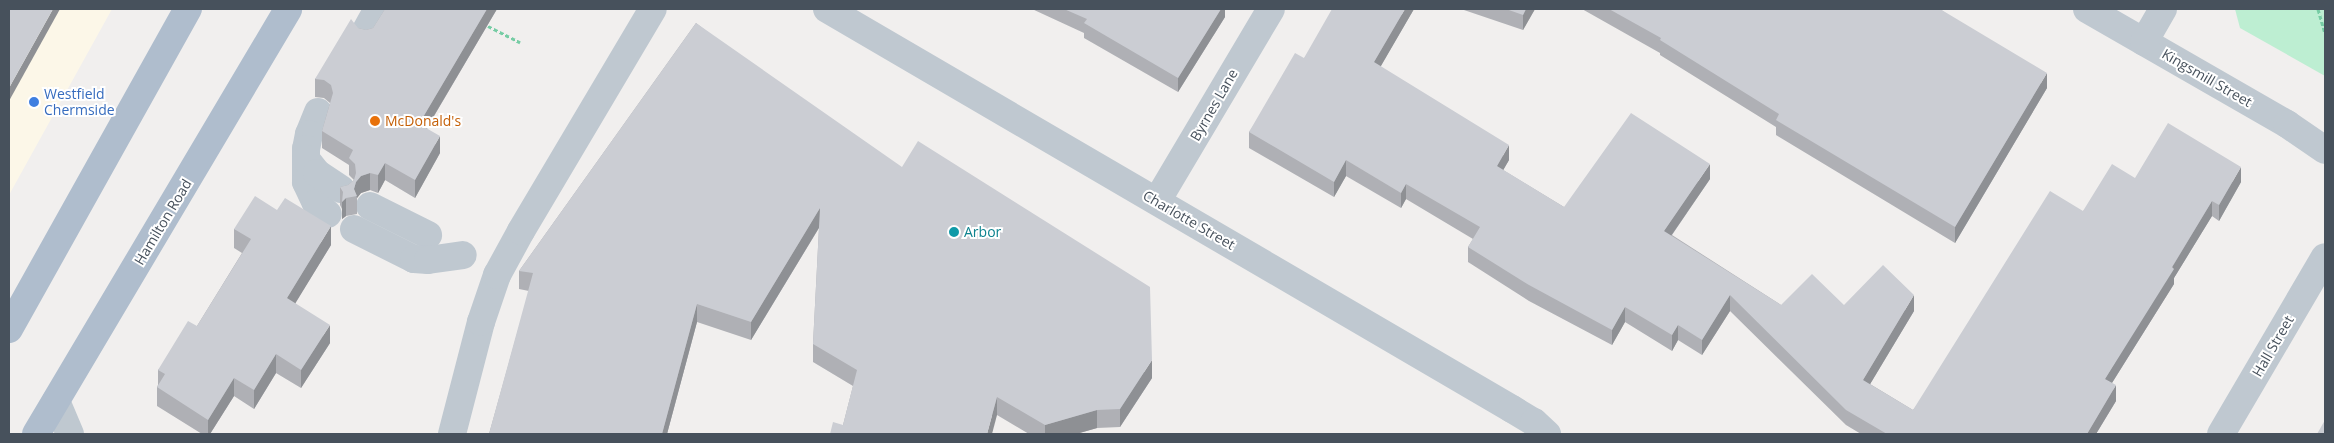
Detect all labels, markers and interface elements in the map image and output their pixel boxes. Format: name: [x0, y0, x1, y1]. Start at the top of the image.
street label: Kingsmill Street: [2159, 45, 2255, 111]
street label: Byrnes Lane: [1187, 66, 1241, 144]
place label: Westfield Chermside: [44, 86, 115, 118]
marker: Westfield Chermside: [28, 96, 40, 108]
place label: McDonald's: [385, 113, 461, 129]
marker: McDonald's: [369, 115, 381, 127]
street label: Hamilton Road: [131, 176, 195, 268]
street label: Charlotte Street: [1140, 187, 1238, 253]
place label: Arbor: [964, 224, 1001, 240]
marker: Arbor: [948, 226, 960, 238]
street label: Hall Street: [2249, 312, 2297, 380]

